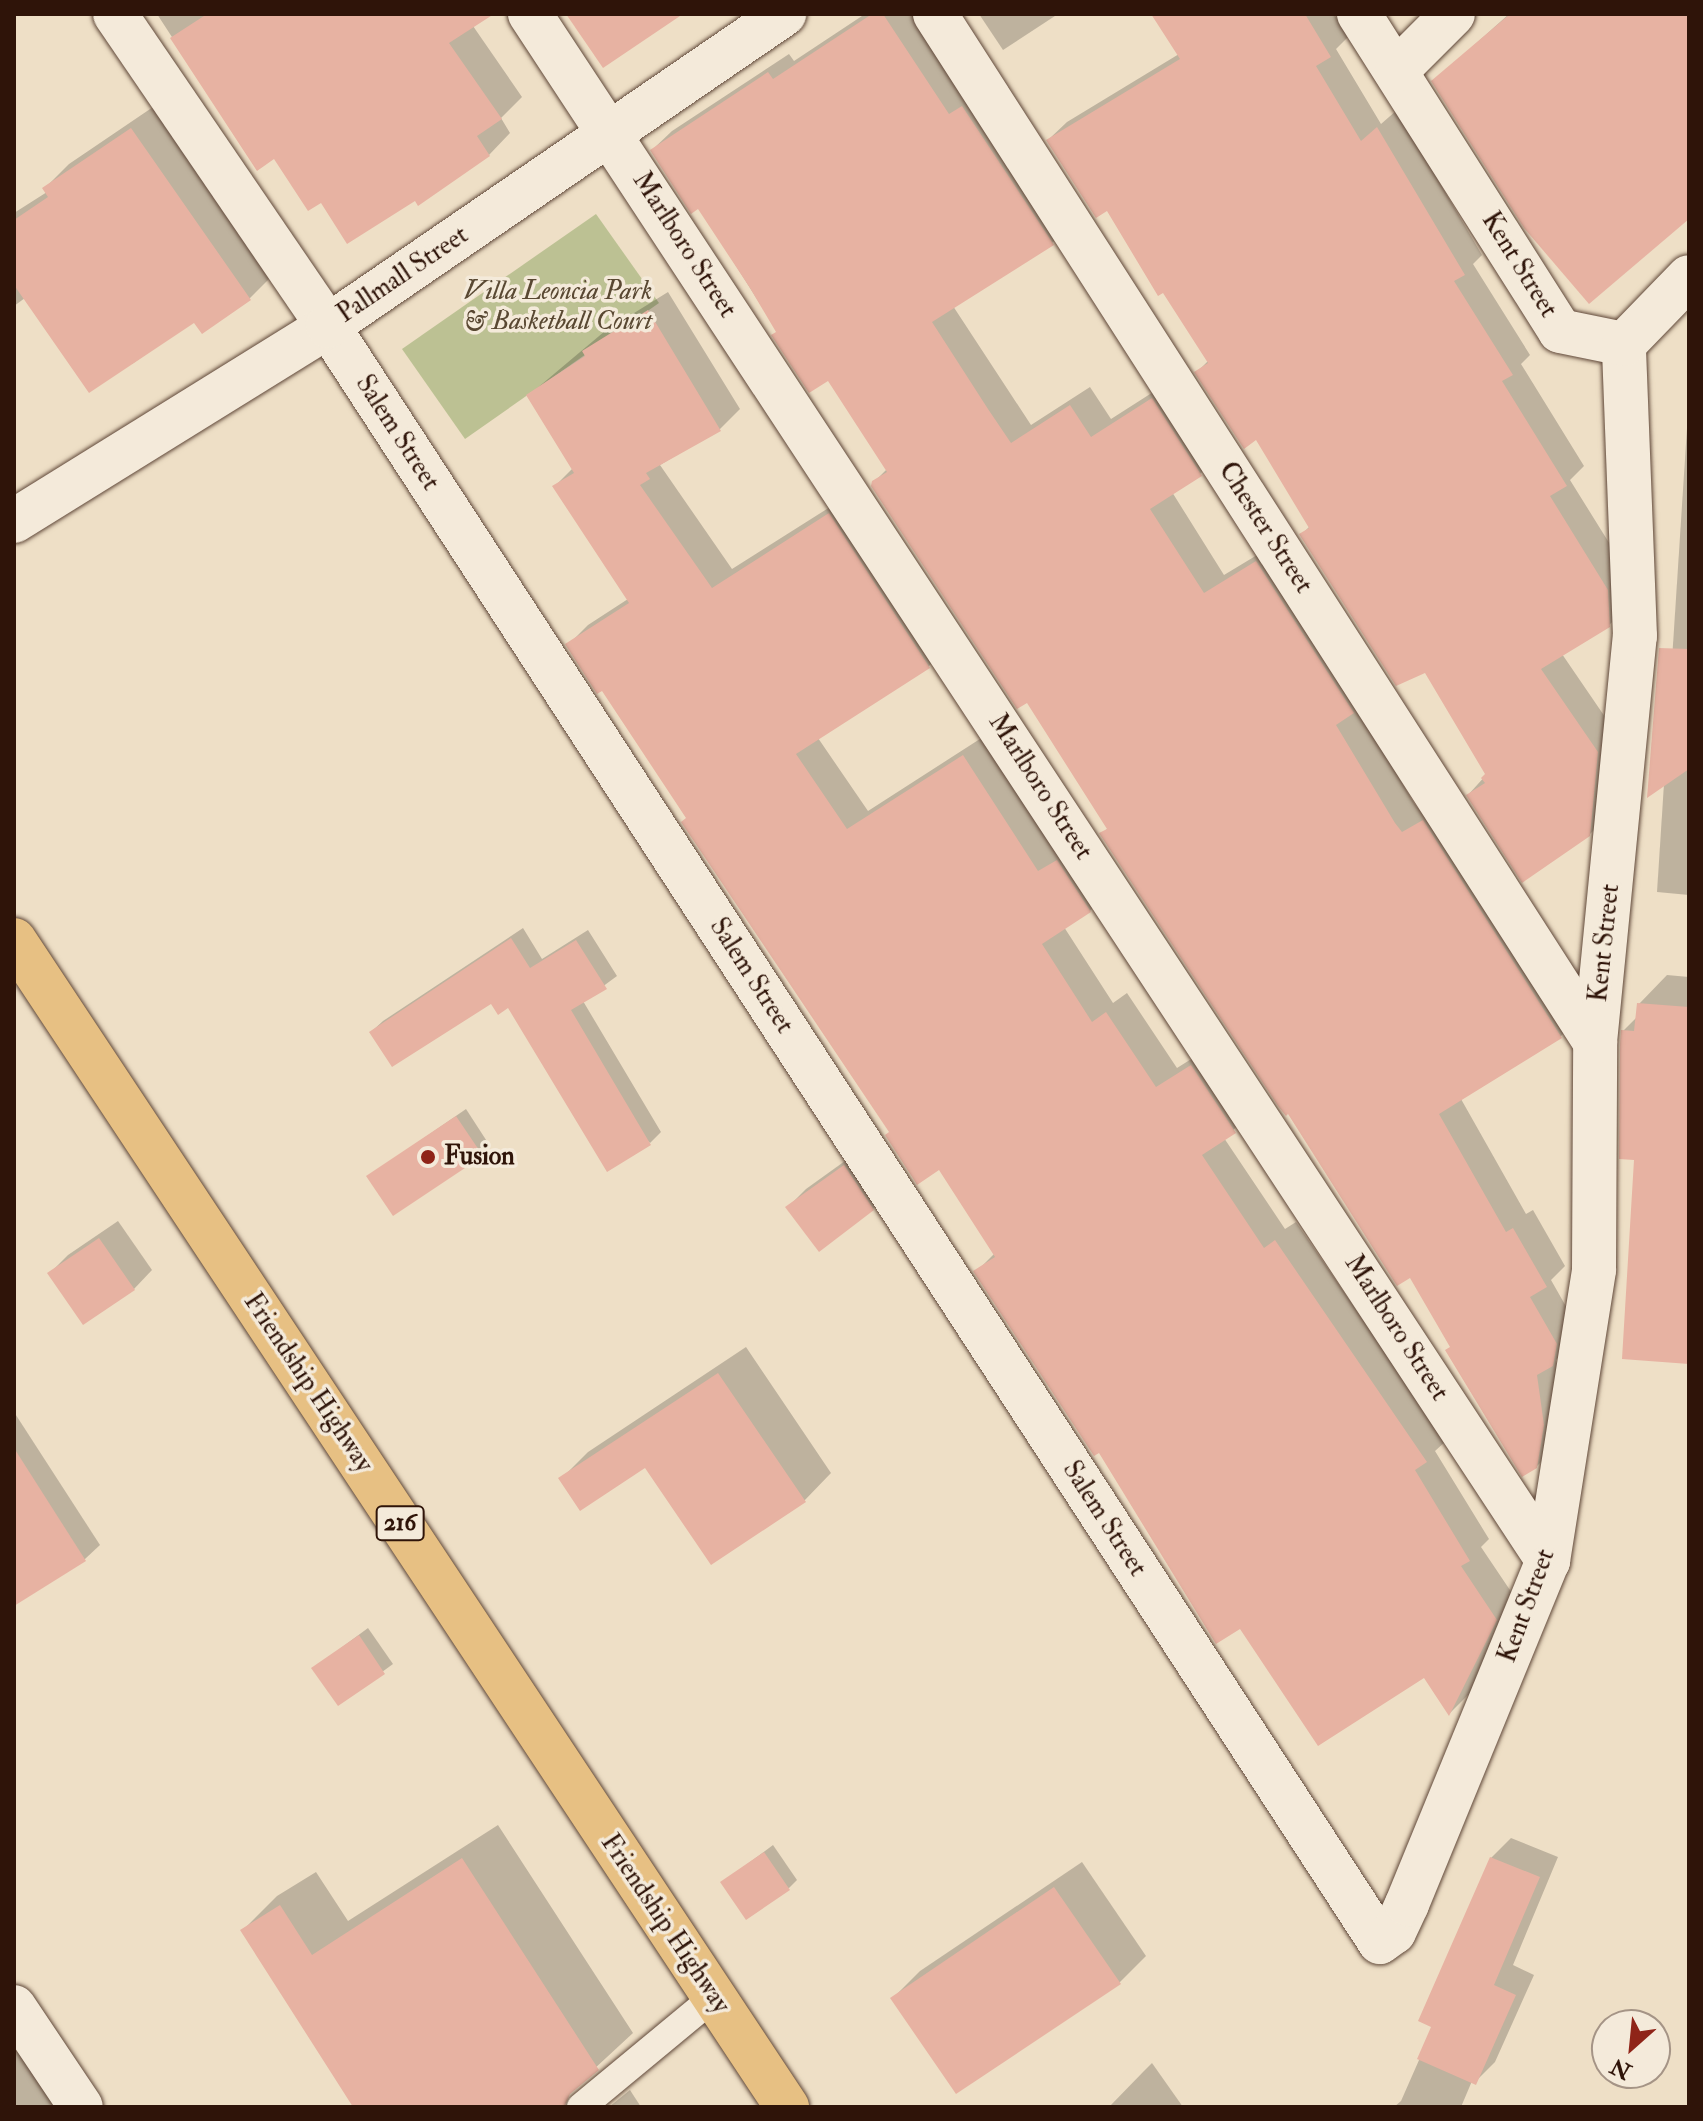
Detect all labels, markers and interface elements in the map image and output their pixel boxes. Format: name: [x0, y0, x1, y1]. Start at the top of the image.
street label: Marlboro Street: [625, 166, 743, 324]
street label: Kent Street: [1474, 206, 1564, 324]
street label: Pallmall Street: [332, 220, 474, 330]
park label: Villa Leoncia Park & Basketball Court: [464, 276, 652, 338]
street label: Salem Street: [348, 370, 446, 496]
street label: Chester Street: [1211, 457, 1319, 599]
street label: Marlboro Street: [981, 708, 1099, 866]
street label: Kent Street: [1583, 882, 1627, 1004]
street label: Salem Street: [702, 913, 800, 1039]
place label: Fusion: [444, 1141, 515, 1173]
marker: Fusion: [419, 1148, 437, 1166]
street label: Marlboro Street: [1337, 1249, 1455, 1407]
street label: Friendship Highway: [237, 1288, 379, 1478]
street label: Salem Street: [1055, 1456, 1153, 1582]
road number: 216: [374, 1503, 426, 1543]
street label: Kent Street: [1492, 1545, 1562, 1667]
street label: Friendship Highway: [594, 1829, 736, 2019]
north arrow: [1591, 2009, 1671, 2089]
text: N: [1606, 2052, 1636, 2086]

